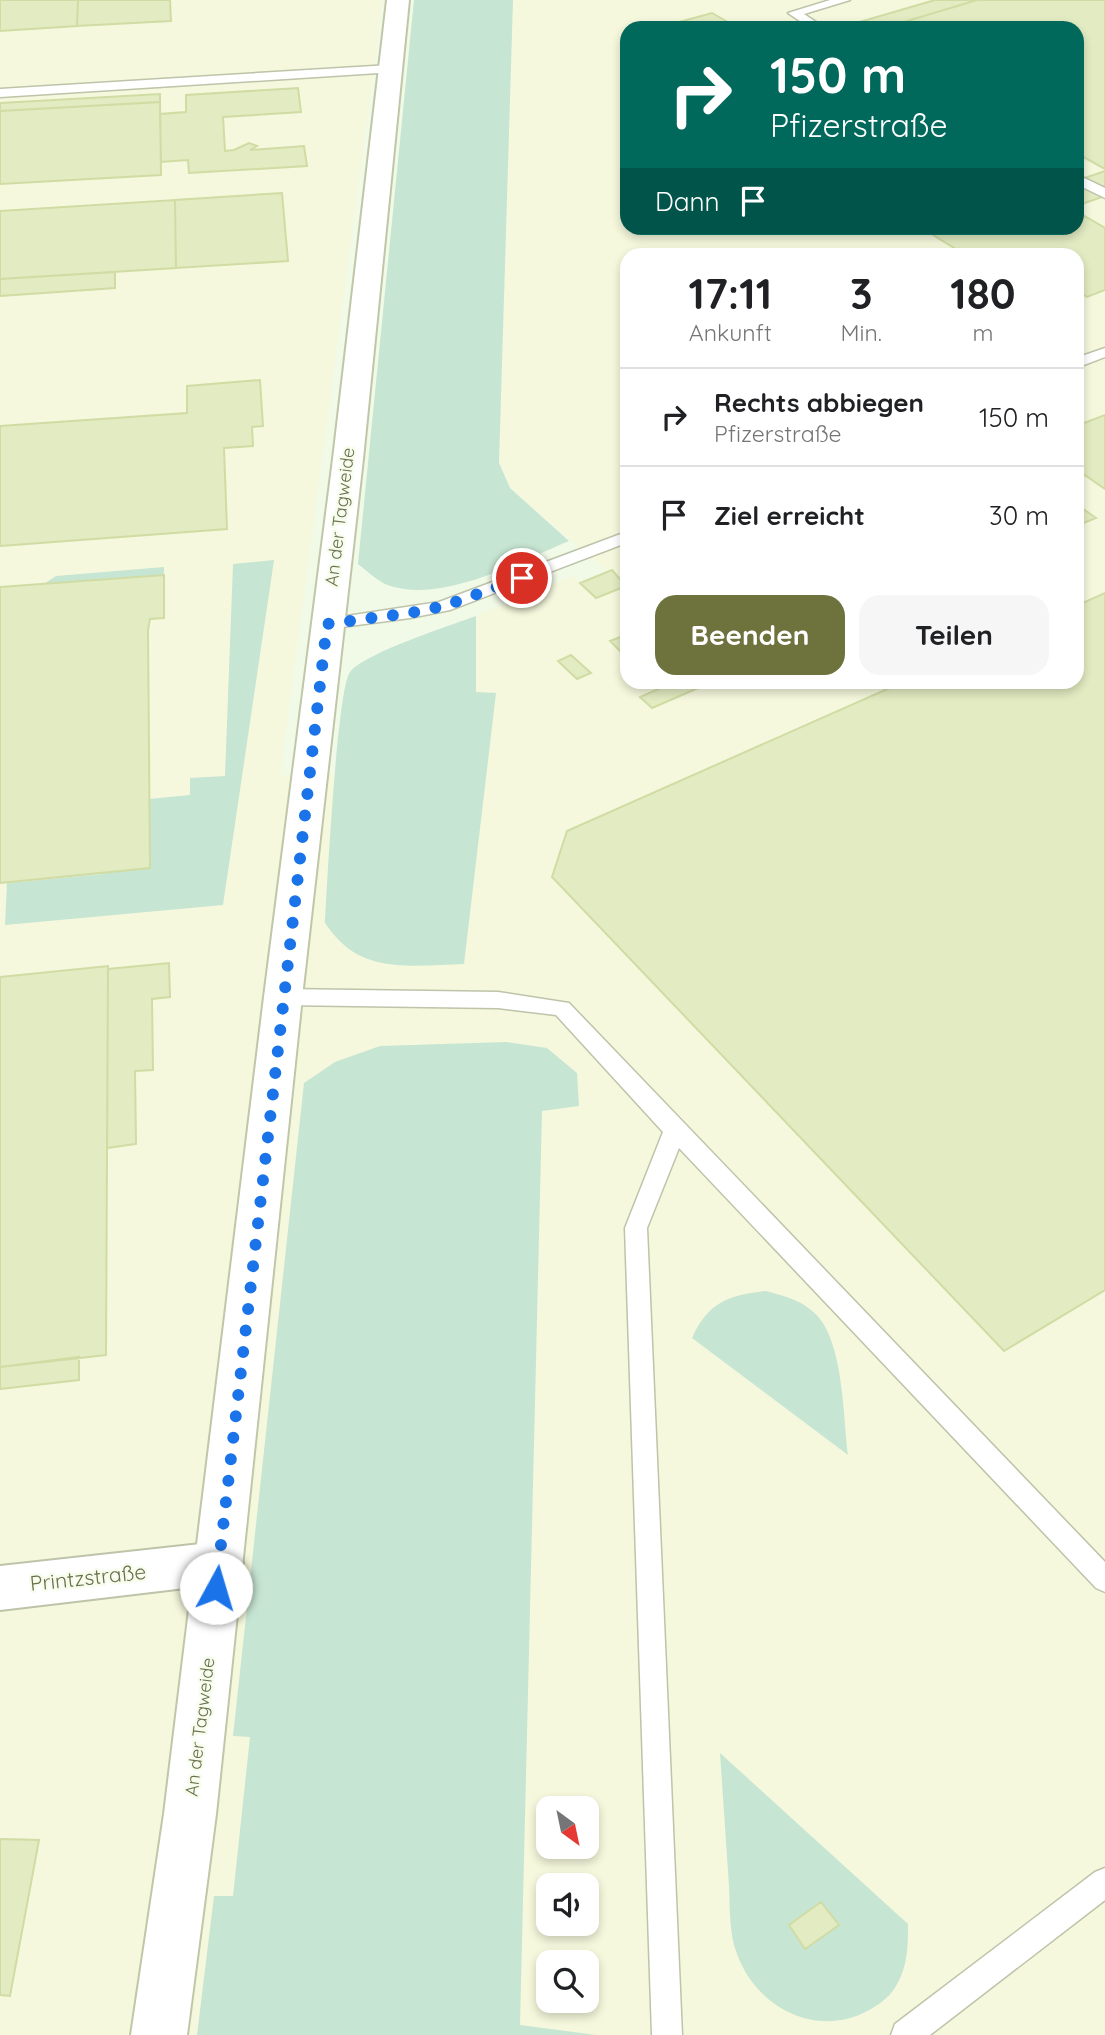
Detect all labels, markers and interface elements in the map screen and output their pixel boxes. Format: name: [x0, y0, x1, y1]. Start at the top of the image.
text: 150 m: [770, 44, 906, 105]
icon: right: [655, 49, 746, 140]
text: Pfizerstraße: [770, 105, 947, 145]
icon: arrive: [734, 182, 772, 220]
text: Dann: [655, 185, 720, 218]
text: 17:11: [688, 267, 772, 320]
text: 3: [850, 267, 872, 320]
text: 180: [950, 267, 1016, 320]
text: Ankunft: [689, 318, 772, 347]
text: Min.: [840, 318, 882, 347]
text: m: [972, 318, 993, 347]
text: Rechts abbiegen: [714, 386, 924, 419]
icon: right: [655, 398, 693, 436]
text: 150 m: [979, 401, 1049, 434]
text: Pfizerstraße: [714, 419, 842, 448]
street label: An der Tagweide: [320, 446, 359, 588]
icon: arrive: [655, 496, 693, 534]
text: Ziel erreicht: [714, 499, 865, 532]
text: 30 m: [989, 499, 1049, 532]
pin: [492, 548, 552, 608]
icon: arrive: [503, 559, 541, 597]
button: Beenden: [655, 595, 845, 675]
button: Teilen: [859, 595, 1049, 675]
position arrow: [179, 1551, 253, 1625]
street label: Printzstraße: [29, 1558, 147, 1596]
street label: An der Tagweide: [180, 1656, 219, 1798]
north arrow: [536, 1796, 598, 1858]
map controls: [536, 1796, 599, 2013]
button: sound: [536, 1873, 599, 1936]
button: search: [536, 1950, 599, 2013]

